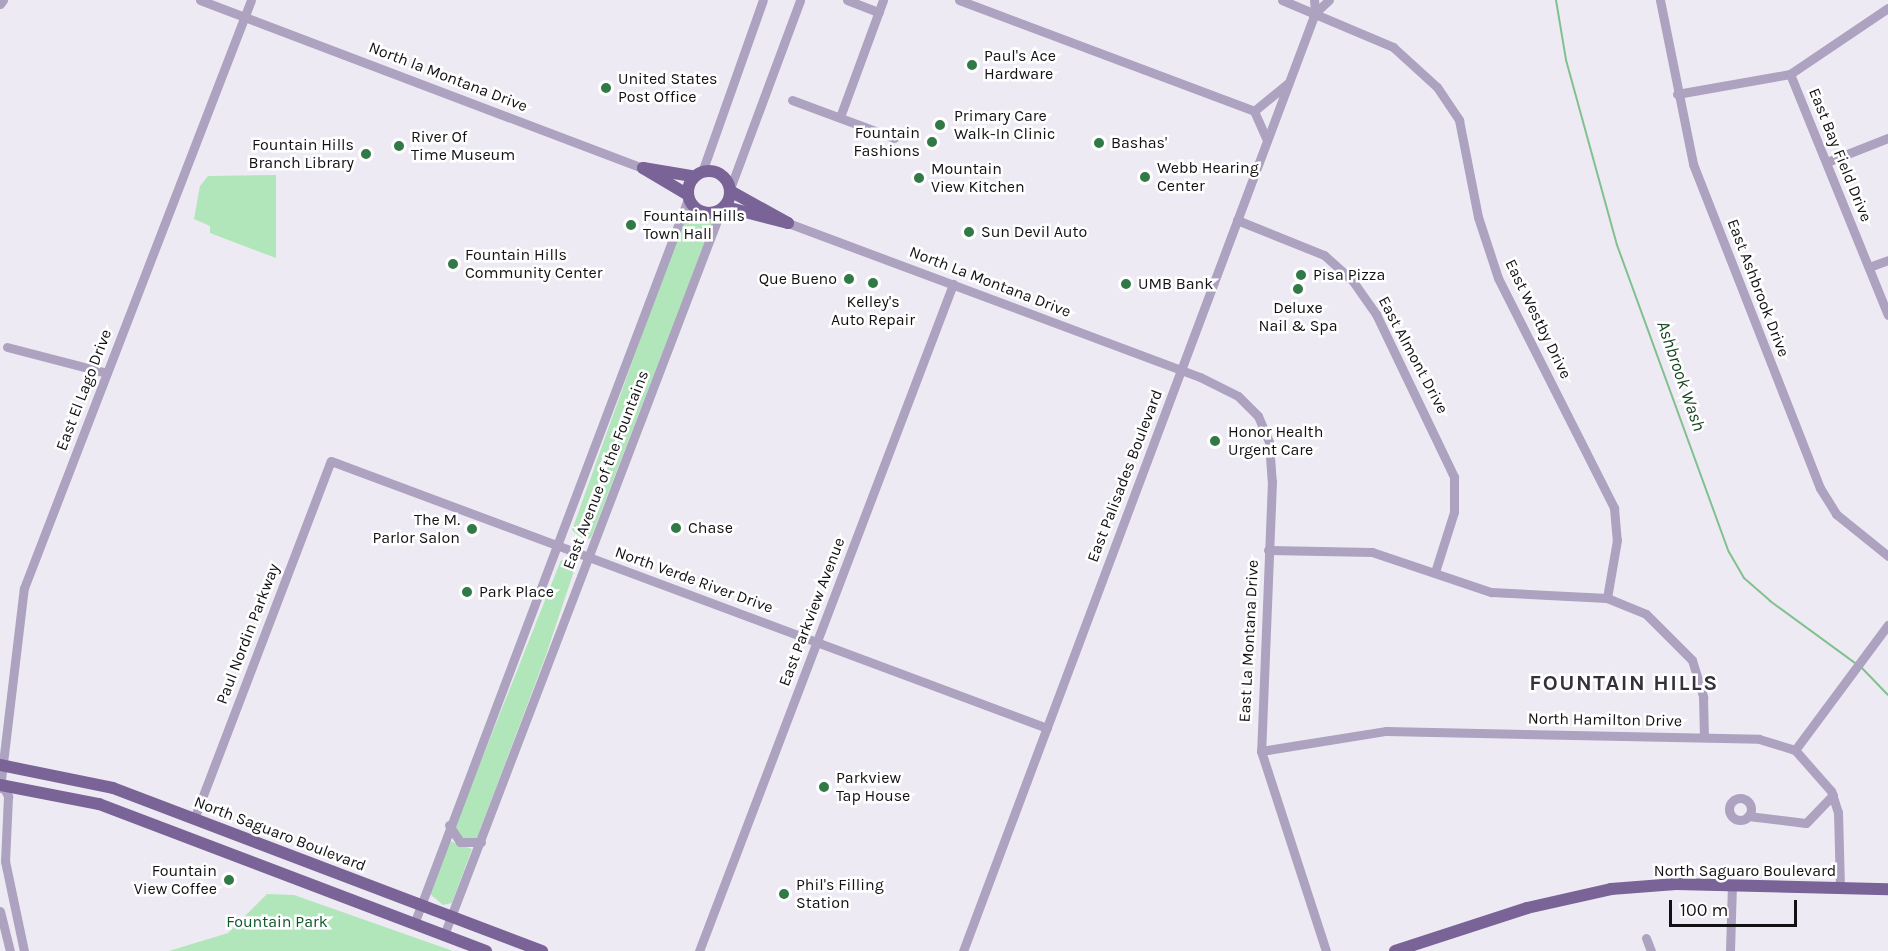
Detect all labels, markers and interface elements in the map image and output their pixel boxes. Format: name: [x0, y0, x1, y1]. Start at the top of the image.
street label: North la Montana Drive: [366, 38, 530, 116]
place label: Paul's Ace Hardware: [984, 46, 1056, 84]
marker: Paul's Ace Hardware: [965, 58, 979, 72]
place label: United States Post Office: [618, 69, 718, 107]
marker: United States Post Office: [599, 81, 613, 95]
street label: East Bay Field Drive: [1804, 85, 1876, 225]
place label: Primary Care Walk-In Clinic: [954, 106, 1055, 144]
marker: Primary Care Walk-In Clinic: [931, 116, 949, 134]
place label: Fountain Fashions: [854, 123, 920, 161]
place label: River Of Time Museum: [411, 127, 515, 165]
place label: Bashas': [1111, 133, 1167, 153]
place label: Fountain Hills Branch Library: [249, 135, 354, 173]
marker: Fountain Fashions: [925, 135, 939, 149]
marker: Bashas': [1092, 136, 1106, 150]
marker: River Of Time Museum: [392, 139, 406, 153]
marker: Fountain Hills Branch Library: [359, 147, 373, 161]
place label: Webb Hearing Center: [1157, 158, 1259, 196]
place label: Mountain View Kitchen: [931, 159, 1025, 197]
marker: Webb Hearing Center: [1138, 170, 1152, 184]
marker: Mountain View Kitchen: [912, 171, 926, 185]
place label: Fountain Hills Town Hall: [643, 206, 745, 244]
street label: East Ashbrook Drive: [1723, 216, 1793, 360]
marker: Fountain Hills Town Hall: [624, 218, 638, 232]
place label: Sun Devil Auto: [981, 222, 1087, 242]
marker: Sun Devil Auto: [962, 225, 976, 239]
street label: North La Montana Drive: [907, 242, 1073, 322]
place label: Fountain Hills Community Center: [465, 245, 603, 283]
street label: East Westby Drive: [1501, 256, 1575, 382]
marker: Fountain Hills Community Center: [446, 257, 460, 271]
place label: Pisa Pizza: [1313, 265, 1385, 285]
marker: Pisa Pizza: [1294, 268, 1308, 282]
place label: Que Bueno: [759, 269, 837, 289]
marker: Que Bueno: [842, 272, 856, 286]
place label: UMB Bank: [1138, 274, 1213, 294]
marker: Kelley's Auto Repair: [866, 276, 880, 290]
marker: UMB Bank: [1119, 277, 1133, 291]
marker: Deluxe Nail & Spa: [1291, 282, 1305, 296]
place label: Kelley's Auto Repair: [831, 292, 915, 330]
street label: East Almont Drive: [1374, 293, 1452, 417]
place label: Deluxe Nail & Spa: [1258, 298, 1338, 336]
water label: Ashbrook Wash: [1652, 318, 1710, 434]
street label: East El Lago Drive: [52, 327, 116, 453]
street label: East Avenue of the Fountains: [559, 368, 653, 572]
street label: East Palisades Boulevard: [1083, 387, 1167, 565]
place label: Honor Health Urgent Care: [1228, 422, 1323, 460]
marker: Honor Health Urgent Care: [1206, 432, 1224, 450]
place label: The M. Parlor Salon: [372, 510, 460, 548]
place label: Chase: [688, 518, 733, 538]
marker: Chase: [669, 521, 683, 535]
marker: The M. Parlor Salon: [465, 522, 479, 536]
street label: East Parkview Avenue: [775, 535, 849, 689]
street label: North Verde River Drive: [612, 542, 776, 618]
street label: East La Montana Drive: [1235, 559, 1263, 723]
street label: Paul Nordin Parkway: [212, 561, 284, 707]
place label: Park Place: [479, 582, 554, 602]
marker: Park Place: [460, 585, 474, 599]
district label: FOUNTAIN HILLS: [1529, 671, 1719, 697]
street label: North Hamilton Drive: [1528, 709, 1682, 731]
place label: Parkview Tap House: [836, 768, 910, 806]
marker: Parkview Tap House: [817, 780, 831, 794]
street label: North Saguaro Boulevard: [191, 792, 369, 876]
place label: Fountain View Coffee: [134, 861, 217, 899]
street label: North Saguaro Boulevard: [1654, 861, 1836, 881]
marker: Fountain View Coffee: [222, 873, 236, 887]
place label: Phil's Filling Station: [796, 875, 884, 913]
marker: Phil's Filling Station: [777, 887, 791, 901]
scale bar: [1672, 888, 1800, 926]
text: 100 m: [1680, 899, 1728, 921]
park label: Fountain Park: [226, 912, 328, 932]

